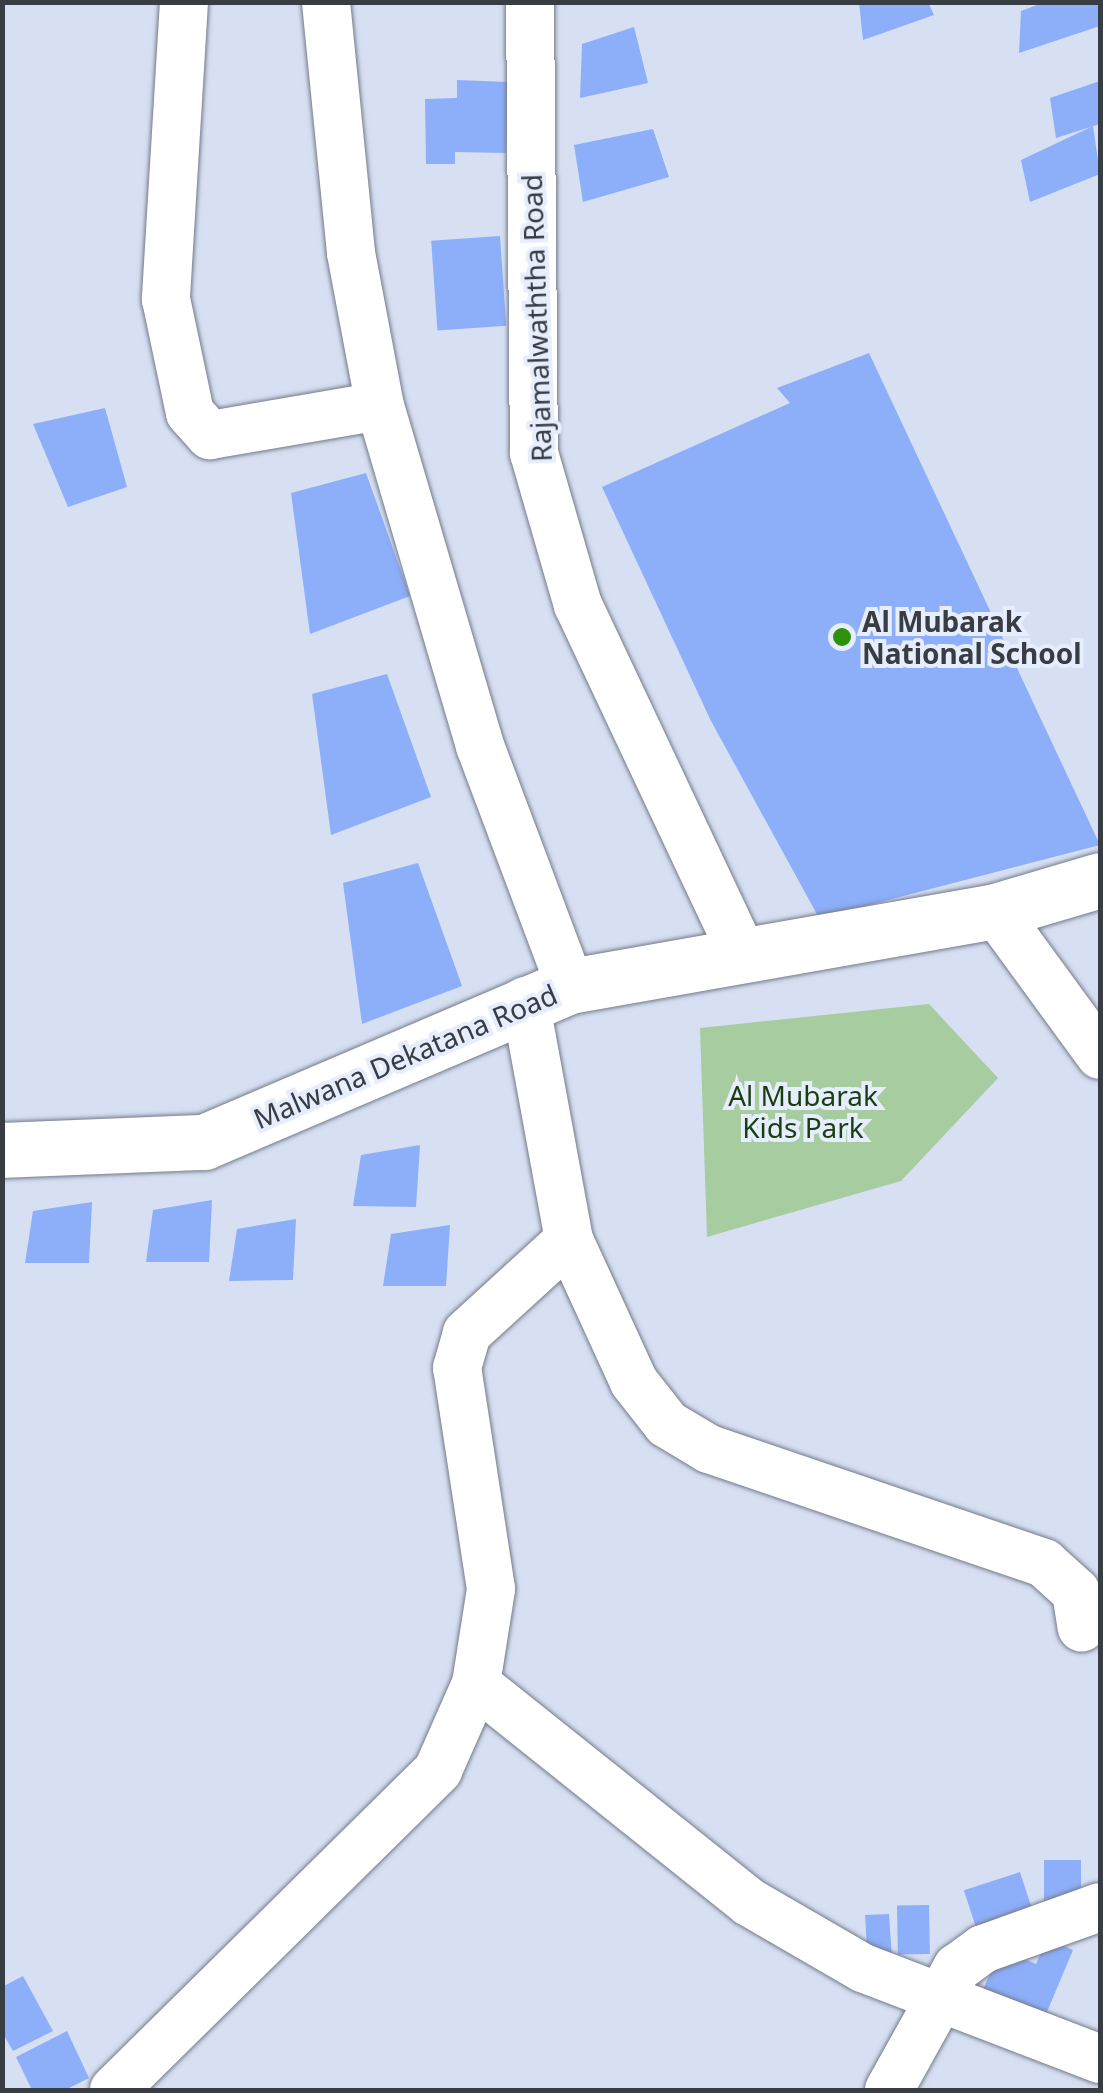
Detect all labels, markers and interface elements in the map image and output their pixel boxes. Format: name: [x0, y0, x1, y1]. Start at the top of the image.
street label: Rajamalwaththa Road: [514, 174, 558, 462]
place label: Al Mubarak National School: [862, 604, 1082, 670]
marker: Al Mubarak National School: [831, 626, 853, 648]
street label: Malwana Dekatana Road: [248, 977, 562, 1135]
park label: Al Mubarak Kids Park: [728, 1078, 878, 1144]

